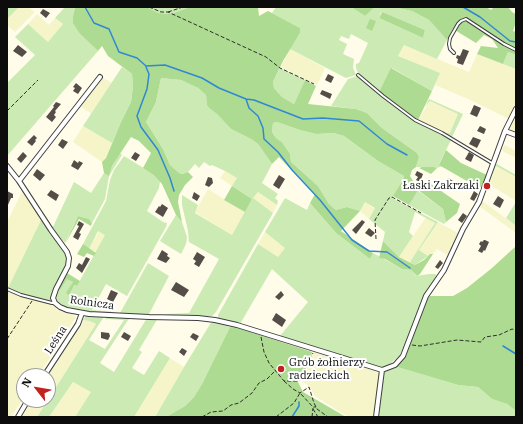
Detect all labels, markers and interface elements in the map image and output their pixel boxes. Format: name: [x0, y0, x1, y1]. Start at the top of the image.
place label: Łaski Zakrzaki: [403, 179, 479, 193]
marker: Łaski Zakrzaki: [482, 181, 492, 191]
street label: Rolnicza: [69, 293, 115, 313]
street label: Leśna: [42, 323, 70, 357]
place label: Grób żołnierzy radzieckich: [289, 356, 365, 382]
marker: Grób żołnierzy radzieckich: [276, 364, 286, 374]
north arrow: [16, 368, 56, 408]
text: N: [18, 375, 35, 390]

